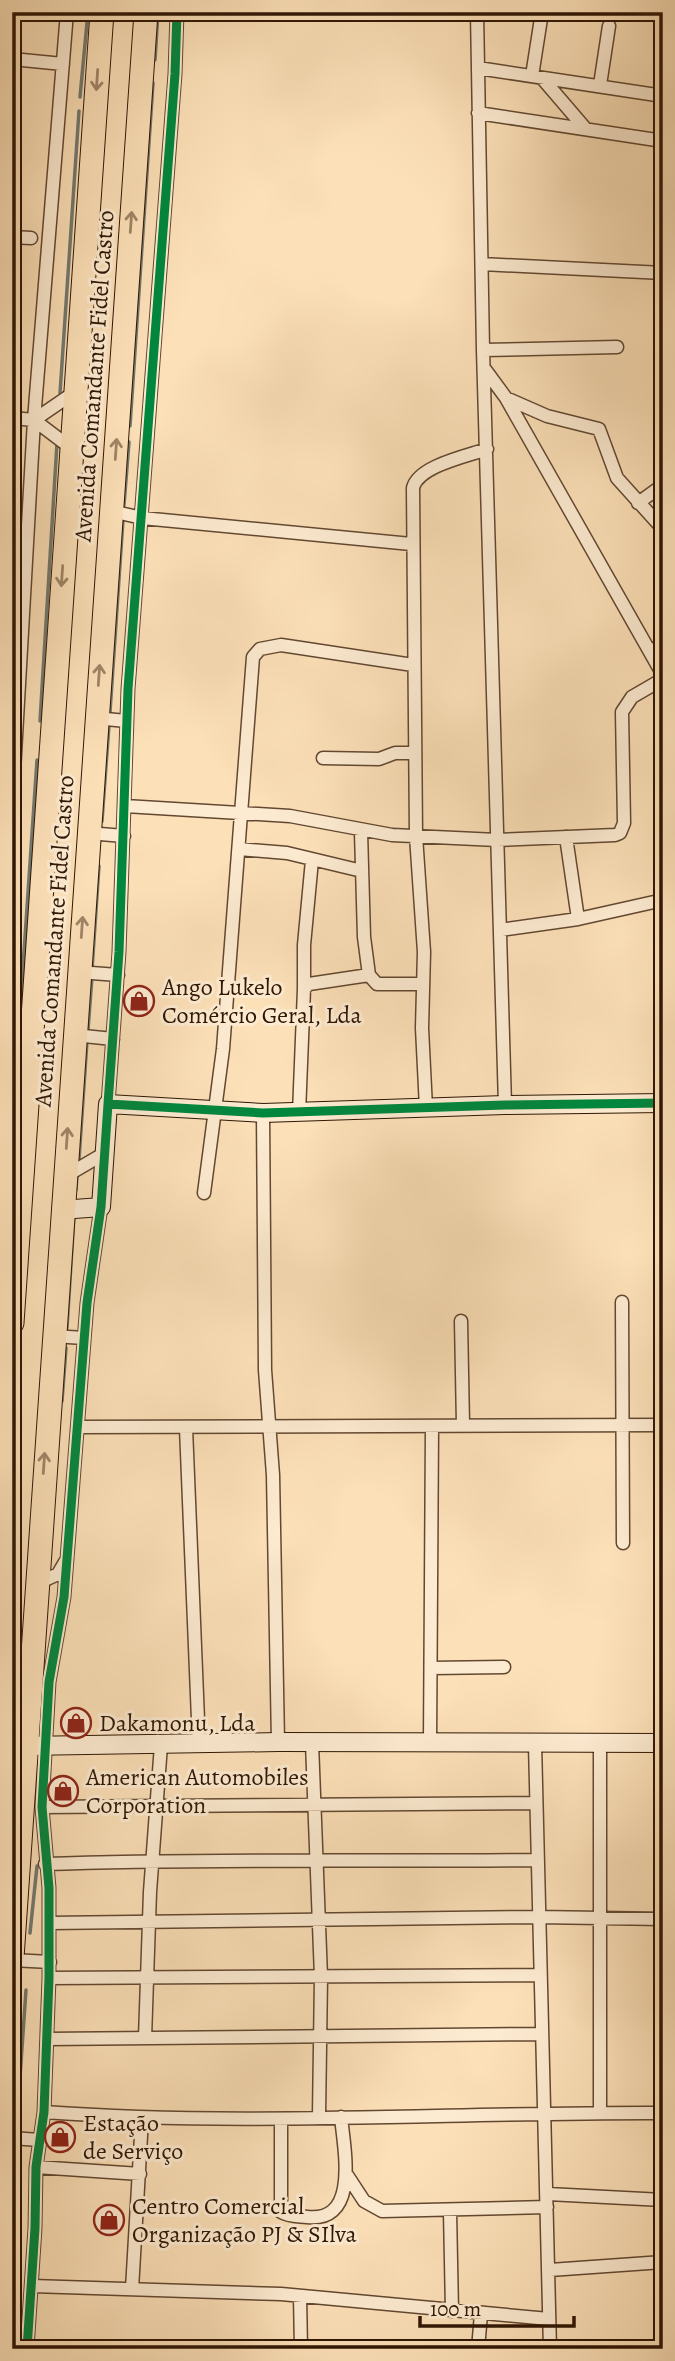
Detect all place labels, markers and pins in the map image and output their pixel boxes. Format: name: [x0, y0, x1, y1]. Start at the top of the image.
place label: Ango Lukelo Comércio Geral, Lda: [161, 971, 362, 1031]
shop icon: Ango Lukelo Comércio Geral, Lda: [122, 984, 156, 1018]
shop icon: Dakamonu, Lda: [59, 1706, 93, 1740]
place label: Dakamonu, Lda: [99, 1707, 256, 1739]
place label: American Automobiles Corporation: [85, 1761, 309, 1821]
shop icon: American Automobiles Corporation: [46, 1774, 80, 1808]
place label: Estação de Serviço: [83, 2107, 183, 2167]
shop icon: Estação de Serviço: [43, 2120, 77, 2154]
place label: Centro Comercial Organização PJ & SIlva: [132, 2190, 358, 2250]
shop icon: Centro Comercial Organização PJ & SIlva: [92, 2203, 126, 2237]

